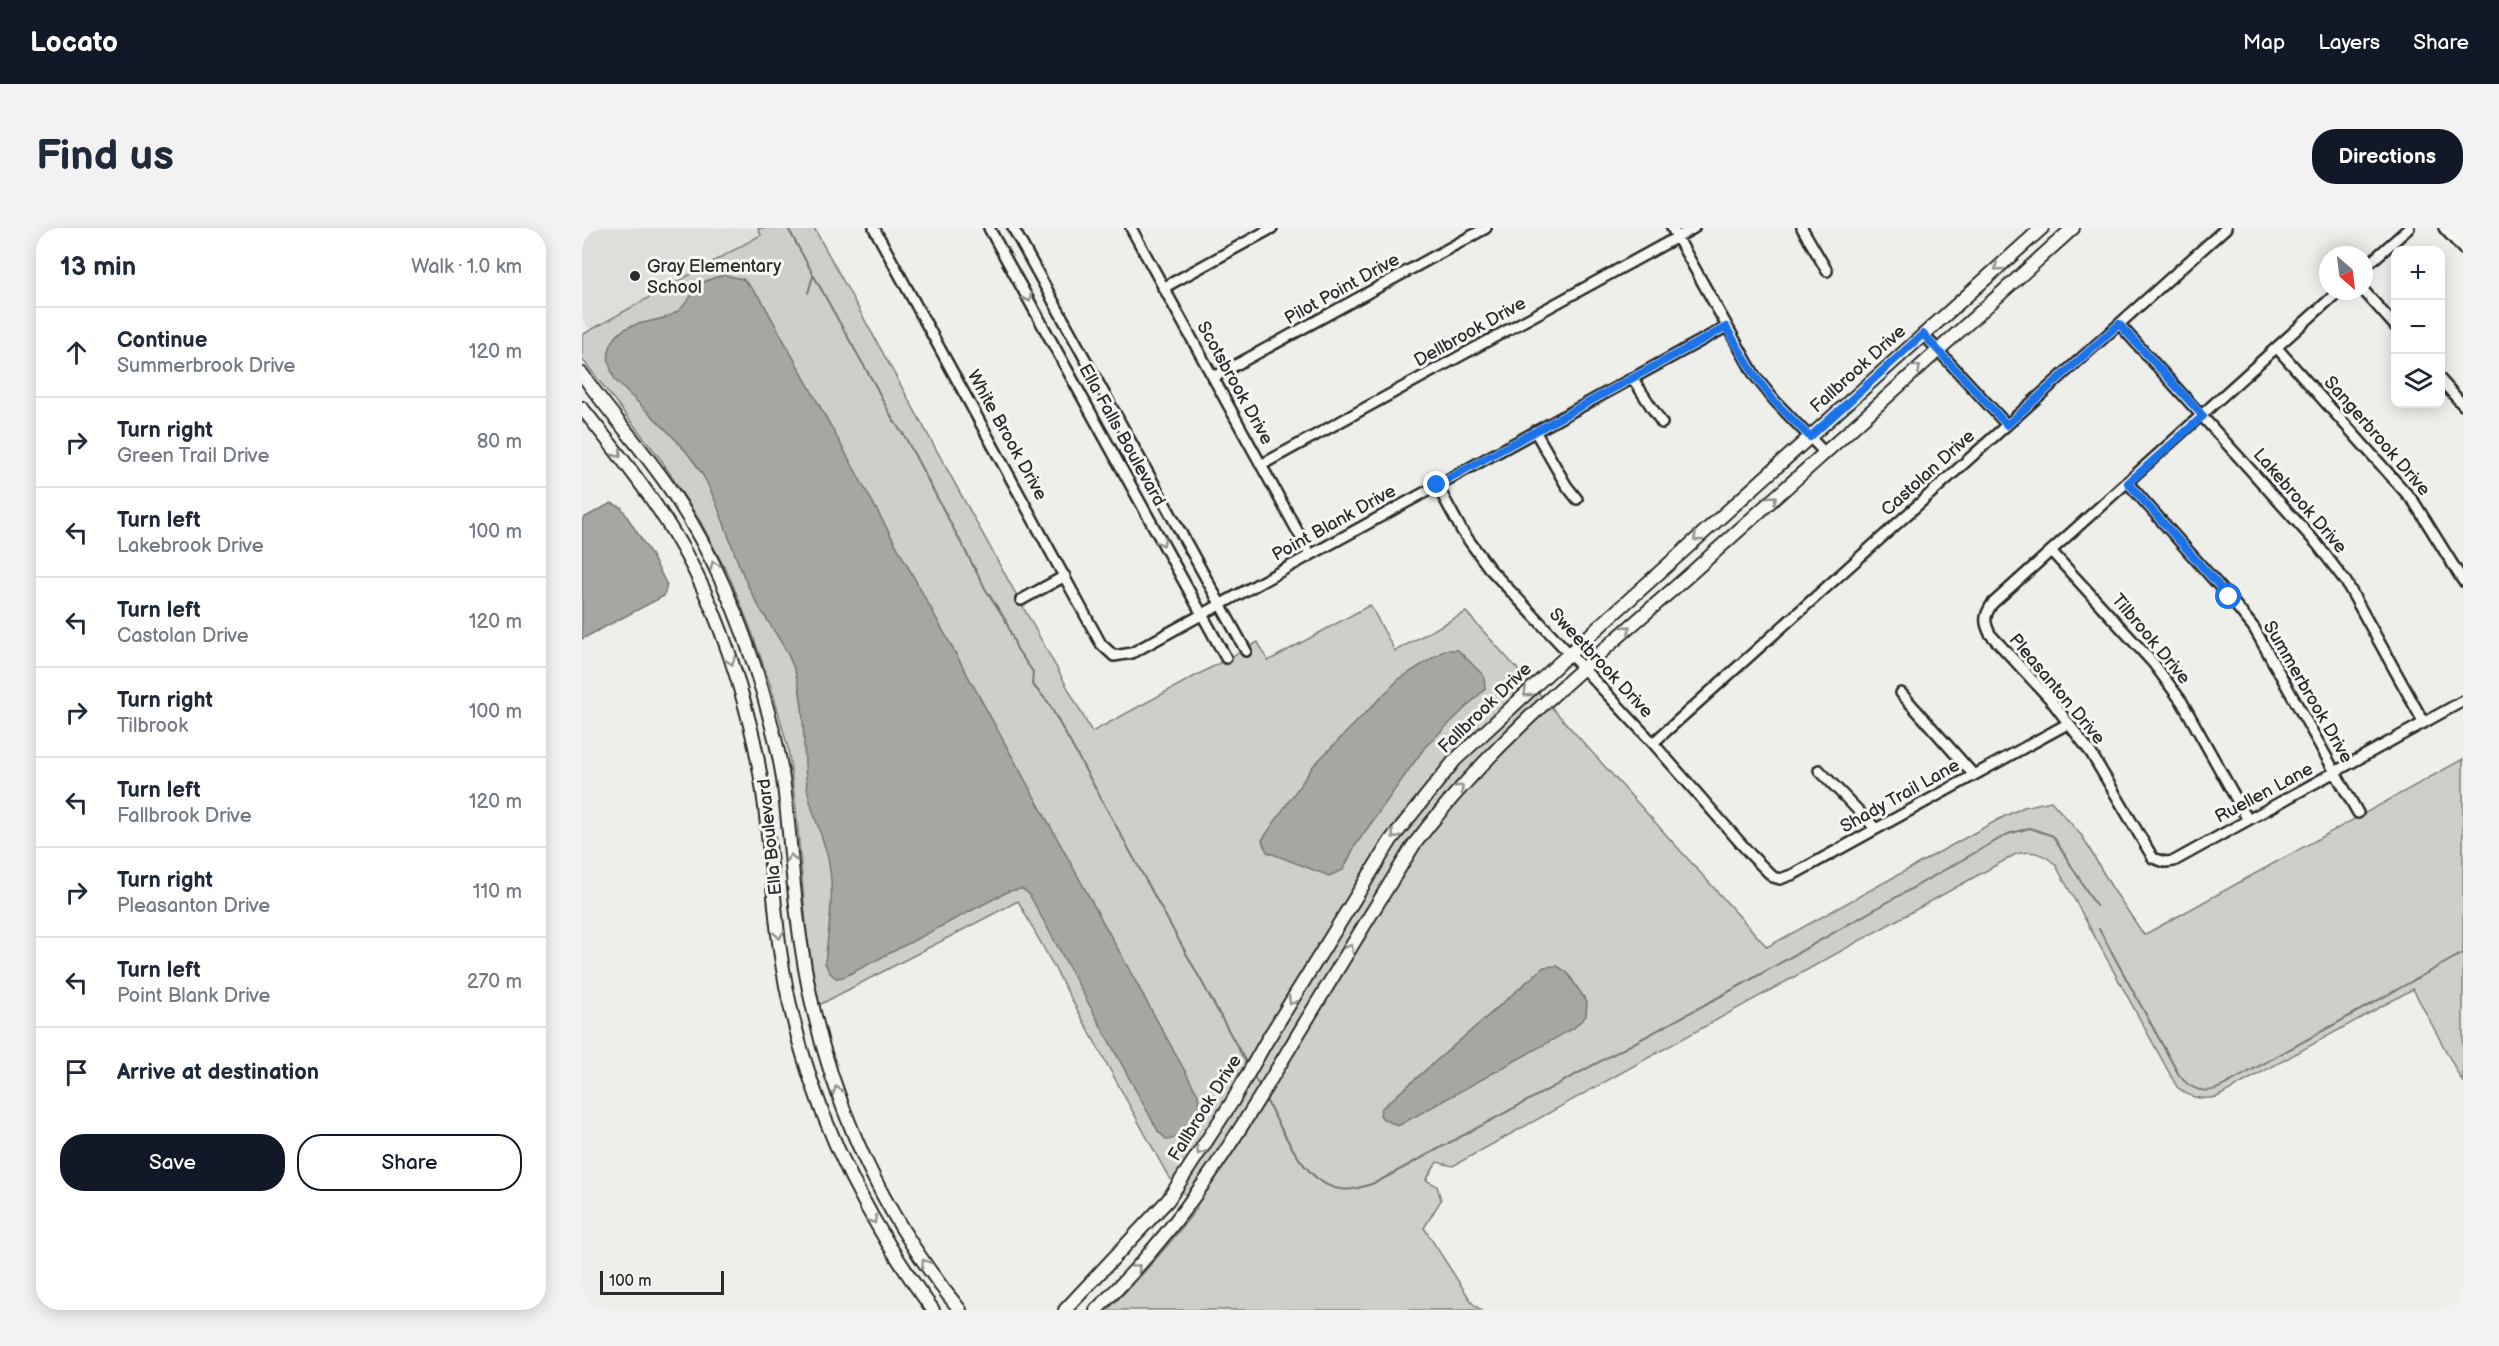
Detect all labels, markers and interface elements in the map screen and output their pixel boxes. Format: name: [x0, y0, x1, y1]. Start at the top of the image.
text: Locato: [30, 26, 118, 59]
text: Map: [2243, 30, 2285, 55]
text: Layers: [2318, 30, 2380, 55]
text: Share: [2413, 30, 2469, 55]
button: Directions: [2312, 129, 2463, 184]
text: Find us: [36, 131, 174, 182]
north arrow: [2319, 246, 2373, 300]
map controls: [2391, 246, 2445, 408]
button: +: [2391, 246, 2445, 300]
street label: Pilot Point Drive: [1281, 249, 1403, 329]
text: 13 min: [60, 252, 136, 283]
text: Walk · 1.0 km: [411, 255, 522, 279]
place label: Gray Elementary School: [647, 256, 782, 298]
one-way arrow: [1994, 260, 2005, 271]
marker: Gray Elementary School: [628, 269, 642, 283]
one-way arrow: [1021, 291, 1032, 302]
street label: Dellbrook Drive: [1411, 293, 1530, 371]
button: −: [2391, 300, 2445, 354]
street label: Scotsbrook Drive: [1192, 318, 1278, 448]
street label: Fallbrook Drive: [1806, 320, 1910, 417]
text: Continue: [117, 327, 207, 354]
icon: ahead: [60, 336, 93, 369]
text: 120 m: [469, 340, 522, 364]
text: Summerbrook Drive: [117, 354, 295, 378]
button: layers: [2391, 354, 2445, 408]
street label: Ella Falls Boulevard: [1074, 360, 1170, 510]
one-way arrow: [1910, 364, 1921, 375]
street label: White Brook Drive: [963, 366, 1052, 504]
street label: Sangerbrook Drive: [2319, 372, 2435, 500]
text: Turn right: [117, 417, 213, 444]
street label: Castolan Drive: [1877, 425, 1979, 520]
icon: right: [60, 426, 93, 459]
text: 80 m: [477, 430, 522, 454]
text: Green Trail Drive: [117, 444, 269, 468]
street label: Lakebrook Drive: [2249, 444, 2351, 558]
one-way arrow: [611, 447, 622, 458]
route end: [1423, 471, 1449, 497]
street label: Point Blank Drive: [1268, 480, 1400, 566]
one-way arrow: [1766, 495, 1777, 506]
text: Turn left: [117, 507, 201, 534]
icon: left: [60, 516, 93, 549]
text: 100 m: [469, 520, 522, 544]
one-way arrow: [1693, 531, 1704, 542]
text: Lakebrook Drive: [117, 534, 264, 558]
one-way arrow: [1155, 536, 1166, 547]
one-way arrow: [709, 560, 721, 571]
route start: [2215, 583, 2241, 609]
street label: Tilbrook Drive: [2107, 590, 2195, 689]
text: Turn left: [117, 597, 201, 624]
street label: Sweetbrook Drive: [1545, 604, 1657, 722]
icon: left: [60, 606, 93, 639]
text: 120 m: [469, 610, 522, 634]
street label: Summerbrook Drive: [2259, 617, 2357, 767]
text: Castolan Drive: [117, 624, 249, 648]
one-way arrow: [1620, 625, 1631, 636]
street label: Pleasanton Drive: [2005, 629, 2110, 749]
one-way arrow: [723, 656, 736, 666]
street label: Fallbrook Drive: [1434, 658, 1536, 758]
one-way arrow: [1524, 685, 1535, 696]
text: Turn right: [117, 687, 213, 714]
icon: right: [60, 696, 93, 729]
text: 100 m: [469, 700, 522, 724]
text: Tilbrook: [117, 714, 188, 738]
street label: Shady Trail Lane: [1837, 754, 1963, 837]
street label: Ruellen Lane: [2211, 758, 2317, 828]
text: Turn left: [117, 777, 201, 804]
street label: Ella Boulevard: [753, 778, 787, 896]
one-way arrow: [1453, 784, 1464, 795]
icon: left: [60, 786, 93, 819]
text: 120 m: [469, 790, 522, 814]
text: Fallbrook Drive: [117, 804, 252, 828]
one-way arrow: [1391, 829, 1402, 840]
one-way arrow: [785, 854, 798, 863]
text: Turn right: [117, 867, 213, 894]
icon: right: [60, 876, 93, 909]
text: 110 m: [473, 880, 522, 904]
text: Pleasanton Drive: [117, 894, 270, 918]
one-way arrow: [772, 931, 784, 940]
one-way arrow: [1342, 944, 1353, 955]
text: Turn left: [117, 957, 201, 984]
icon: left: [60, 966, 93, 999]
text: 270 m: [467, 970, 522, 994]
text: Point Blank Drive: [117, 984, 270, 1008]
one-way arrow: [1288, 994, 1299, 1005]
street label: Fallbrook Drive: [1164, 1051, 1246, 1165]
icon: arrive: [60, 1056, 93, 1089]
text: Arrive at destination: [117, 1059, 319, 1086]
one-way arrow: [831, 1085, 844, 1096]
button: Save: [60, 1134, 285, 1191]
button: Share: [297, 1134, 522, 1191]
one-way arrow: [1196, 1144, 1207, 1155]
one-way arrow: [865, 1214, 877, 1224]
one-way arrow: [921, 1259, 933, 1269]
one-way arrow: [1130, 1265, 1141, 1275]
scale bar: [600, 1268, 724, 1296]
text: 100 m: [609, 1272, 652, 1291]

